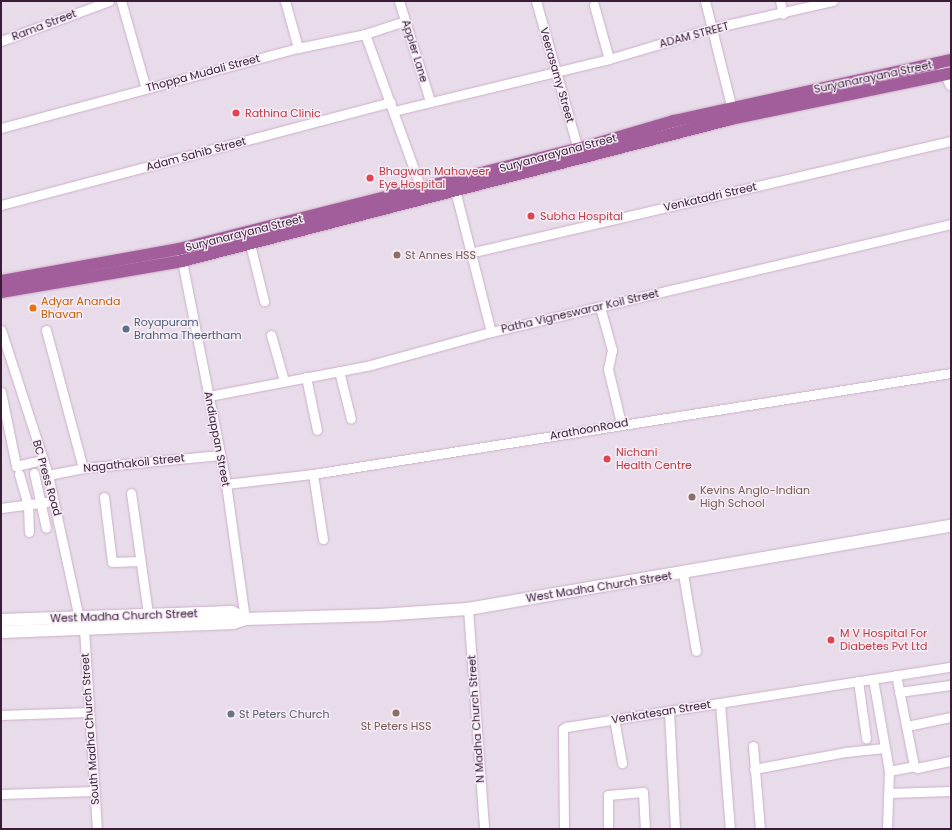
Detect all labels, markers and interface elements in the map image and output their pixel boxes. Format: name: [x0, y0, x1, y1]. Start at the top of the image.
street label: Rama Street: [10, 7, 78, 43]
street label: Appier Lane: [399, 18, 431, 84]
street label: ADAM STREET: [658, 19, 730, 51]
street label: Veerasamy Street: [537, 26, 577, 124]
street label: Thoppa Mudali Street: [145, 51, 261, 95]
street label: Suryanarayana Street: [813, 58, 933, 96]
place label: Rathina Clinic: [245, 106, 321, 120]
marker: Rathina Clinic: [230, 107, 242, 119]
street label: Suryanarayana Street: [498, 131, 618, 175]
street label: Adam Sahib Street: [145, 134, 247, 174]
place label: Bhagwan Mahaveer Eye Hospital: [379, 165, 489, 191]
marker: Bhagwan Mahaveer Eye Hospital: [364, 172, 376, 184]
street label: Venkatadri Street: [662, 180, 758, 214]
place label: Subha Hospital: [540, 209, 623, 223]
marker: Subha Hospital: [525, 210, 537, 222]
street label: Suryanarayana Street: [184, 212, 304, 254]
place label: St Annes HSS: [405, 248, 476, 262]
marker: St Annes HSS: [392, 250, 402, 260]
street label: Patha Vigneswarar Koil Street: [500, 286, 660, 336]
place label: Adyar Ananda Bhavan: [41, 295, 120, 321]
marker: Adyar Ananda Bhavan: [28, 303, 38, 313]
place label: Royapuram Brahma Theertham: [134, 316, 242, 342]
marker: Royapuram Brahma Theertham: [121, 324, 131, 334]
street label: Andiappan Street: [201, 390, 233, 488]
street label: ArathoonRoad: [549, 416, 629, 442]
street label: BC Press Road: [30, 438, 64, 518]
place label: Nichani Health Centre: [616, 446, 692, 472]
street label: Nagathakoil Street: [83, 451, 185, 475]
marker: Nichani Health Centre: [601, 453, 613, 465]
place label: Kevins Anglo-Indian High School: [700, 484, 810, 510]
marker: Kevins Anglo-Indian High School: [687, 492, 697, 502]
street label: West Madha Church Street: [525, 569, 673, 605]
street label: West Madha Church Street: [50, 607, 198, 625]
place label: M V Hospital For Diabetes Pvt Ltd: [840, 627, 927, 653]
marker: M V Hospital For Diabetes Pvt Ltd: [825, 634, 837, 646]
street label: South Madha Church Street: [78, 653, 102, 805]
street label: N Madha Church Street: [465, 655, 487, 783]
street label: Venkatesan Street: [610, 698, 712, 726]
place label: St Peters Church: [239, 707, 330, 721]
marker: St Peters HSS: [391, 708, 401, 718]
marker: St Peters Church: [226, 709, 236, 719]
place label: St Peters HSS: [361, 719, 431, 733]

